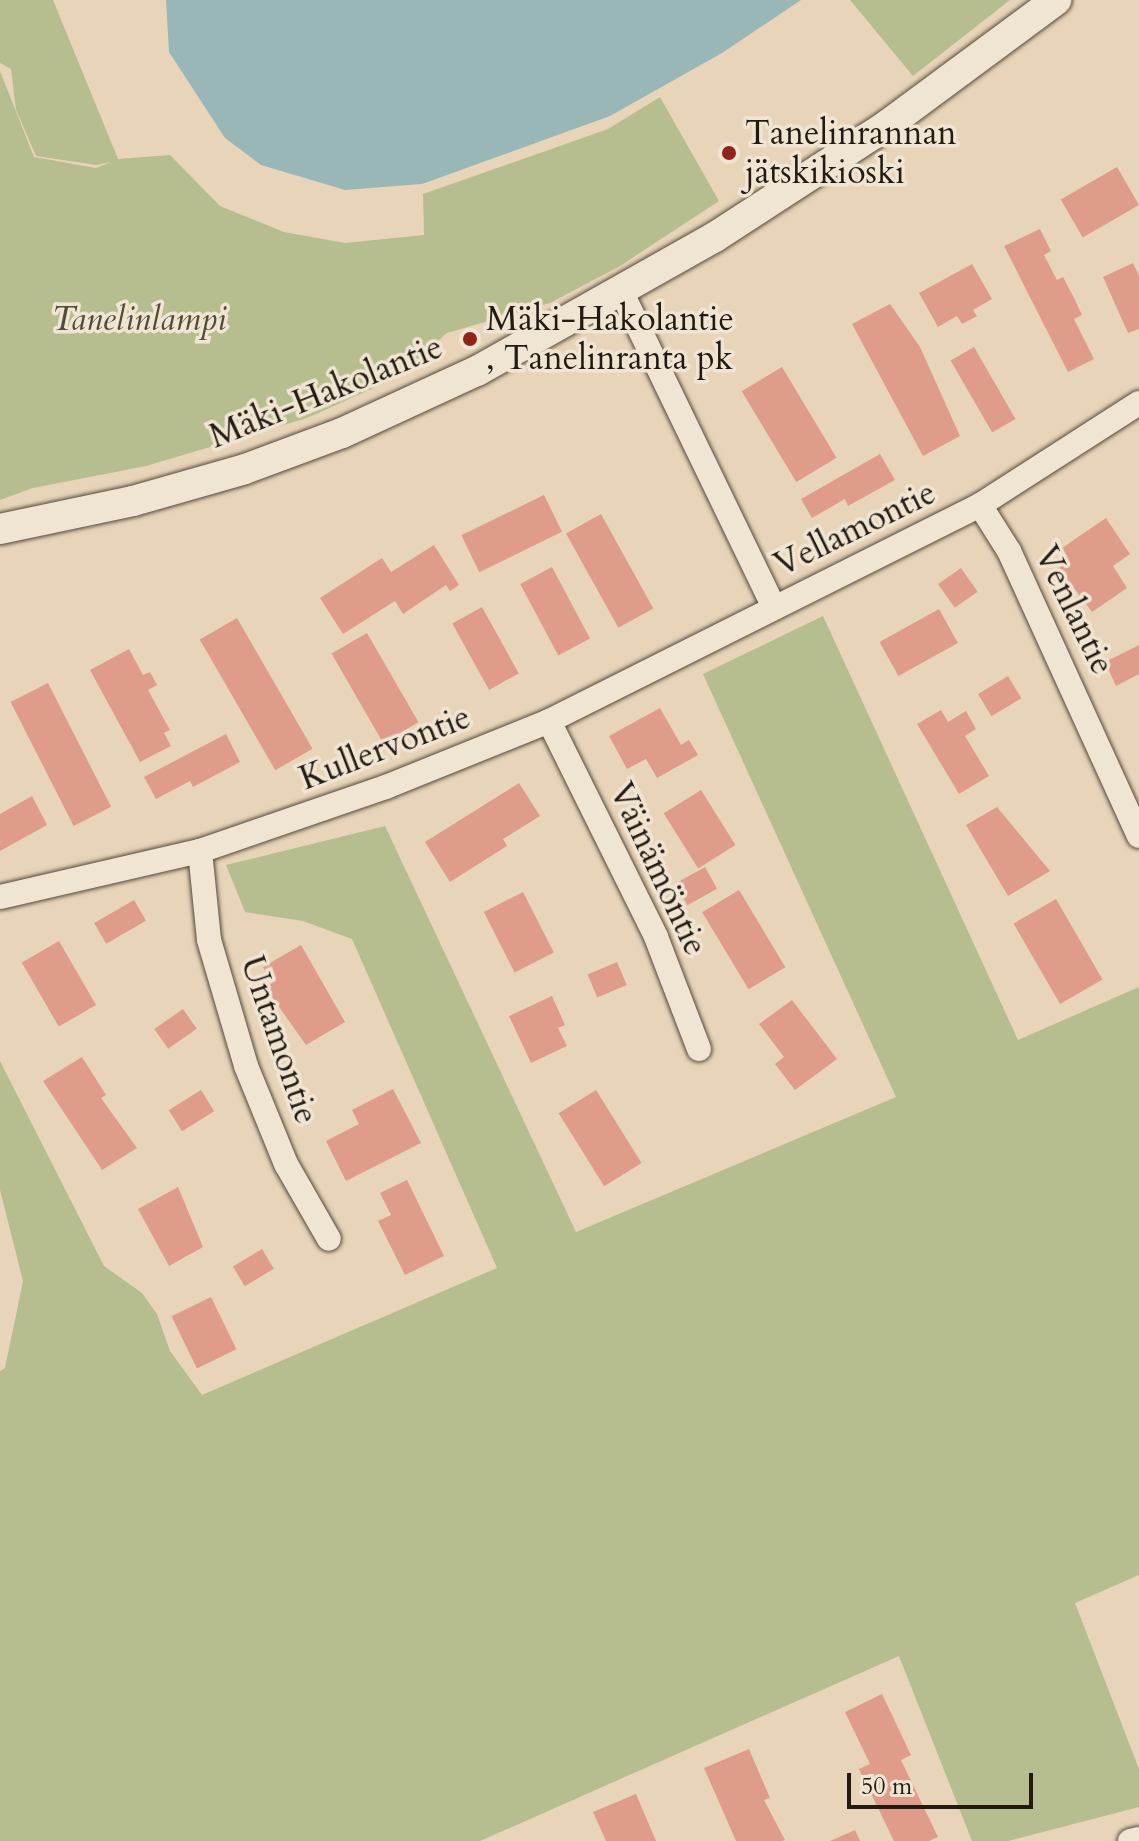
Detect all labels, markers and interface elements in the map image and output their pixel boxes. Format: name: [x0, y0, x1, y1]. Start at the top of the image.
place label: Tanelinrannan jätskikioski: [745, 113, 957, 192]
marker: Tanelinrannan jätskikioski: [720, 144, 738, 162]
place label: Mäki-Hakolantie , Tanelinranta pk: [486, 299, 734, 378]
park label: Tanelinlampi: [52, 300, 226, 340]
street label: Mäki-Hakolantie: [203, 327, 449, 457]
marker: Mäki-Hakolantie , Tanelinranta pk: [461, 330, 479, 348]
street label: Vellamontie: [768, 472, 942, 586]
street label: Venlantie: [1025, 539, 1123, 681]
street label: Kullervontie: [294, 697, 476, 799]
street label: Väinämöntie: [600, 776, 716, 962]
street label: Untamontie: [231, 951, 327, 1129]
scale bar: [851, 1757, 1037, 1807]
text: 50 m: [861, 1770, 912, 1803]

